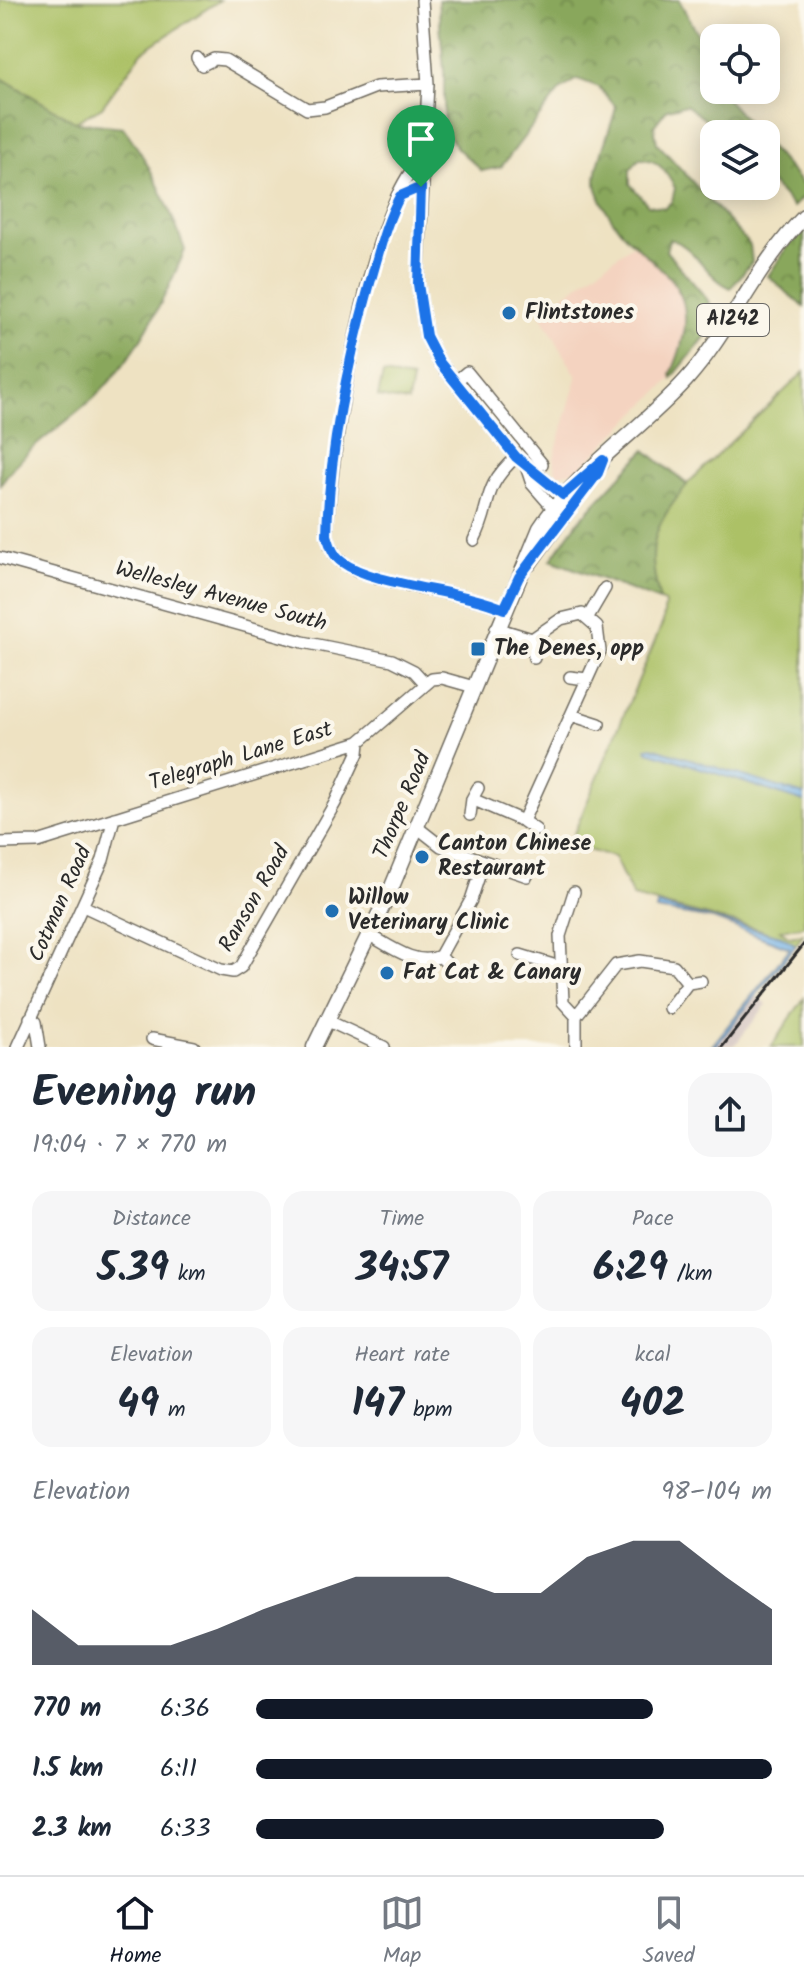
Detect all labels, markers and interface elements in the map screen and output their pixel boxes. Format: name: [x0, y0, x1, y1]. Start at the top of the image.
map controls: [700, 24, 780, 200]
button: locate: [700, 24, 780, 104]
pin: [387, 105, 455, 187]
icon: arrive: [399, 117, 443, 161]
button: layers: [700, 120, 780, 200]
place label: Flintstones: [525, 296, 635, 331]
marker: Flintstones: [500, 304, 518, 322]
road number: A1242: [697, 304, 769, 336]
street label: Wellesley Avenue South: [111, 552, 331, 642]
place label: The Denes, opp: [494, 632, 644, 667]
marker: The Denes, opp: [469, 640, 487, 658]
street label: Telegraph Lane East: [145, 712, 337, 802]
street label: Thorpe Road: [365, 746, 442, 865]
place label: Canton Chinese Restaurant: [438, 827, 591, 887]
street label: Ranson Road: [210, 838, 300, 959]
street label: Cotman Road: [20, 839, 103, 968]
marker: Canton Chinese Restaurant: [413, 848, 431, 866]
place label: Willow Veterinary Clinic: [348, 881, 510, 941]
marker: Willow Veterinary Clinic: [323, 902, 341, 920]
place label: Fat Cat & Canary: [403, 956, 582, 991]
marker: Fat Cat & Canary: [378, 964, 396, 982]
text: Evening run: [32, 1059, 256, 1129]
button: share: [688, 1073, 772, 1157]
text: 19:04 · 7 × 770 m: [32, 1124, 227, 1166]
text: Distance: [112, 1202, 191, 1237]
text: Time: [380, 1202, 424, 1237]
text: Pace: [632, 1202, 674, 1237]
text: 5.39: [97, 1237, 169, 1301]
text: 34:57: [356, 1237, 448, 1301]
text: 6:29: [593, 1237, 668, 1301]
text: km: [169, 1257, 206, 1292]
text: /km: [668, 1257, 712, 1292]
text: Elevation: [110, 1338, 193, 1373]
text: Heart rate: [354, 1338, 450, 1373]
text: kcal: [635, 1338, 671, 1373]
text: 49: [117, 1373, 159, 1437]
text: 147: [351, 1373, 404, 1437]
text: 402: [620, 1373, 685, 1437]
text: m: [159, 1393, 186, 1428]
text: bpm: [404, 1393, 453, 1428]
text: Elevation: [32, 1471, 130, 1513]
text: 98–104 m: [661, 1471, 772, 1513]
text: 770 m: [32, 1688, 101, 1730]
text: 6:36: [160, 1688, 210, 1730]
text: 1.5 km: [32, 1748, 103, 1790]
text: 6:11: [160, 1748, 197, 1790]
text: 2.3 km: [32, 1808, 112, 1850]
text: 6:33: [160, 1808, 211, 1850]
tab: Home: [109, 1891, 161, 1974]
tab: Map: [380, 1891, 424, 1974]
tab: Saved: [643, 1891, 695, 1974]

